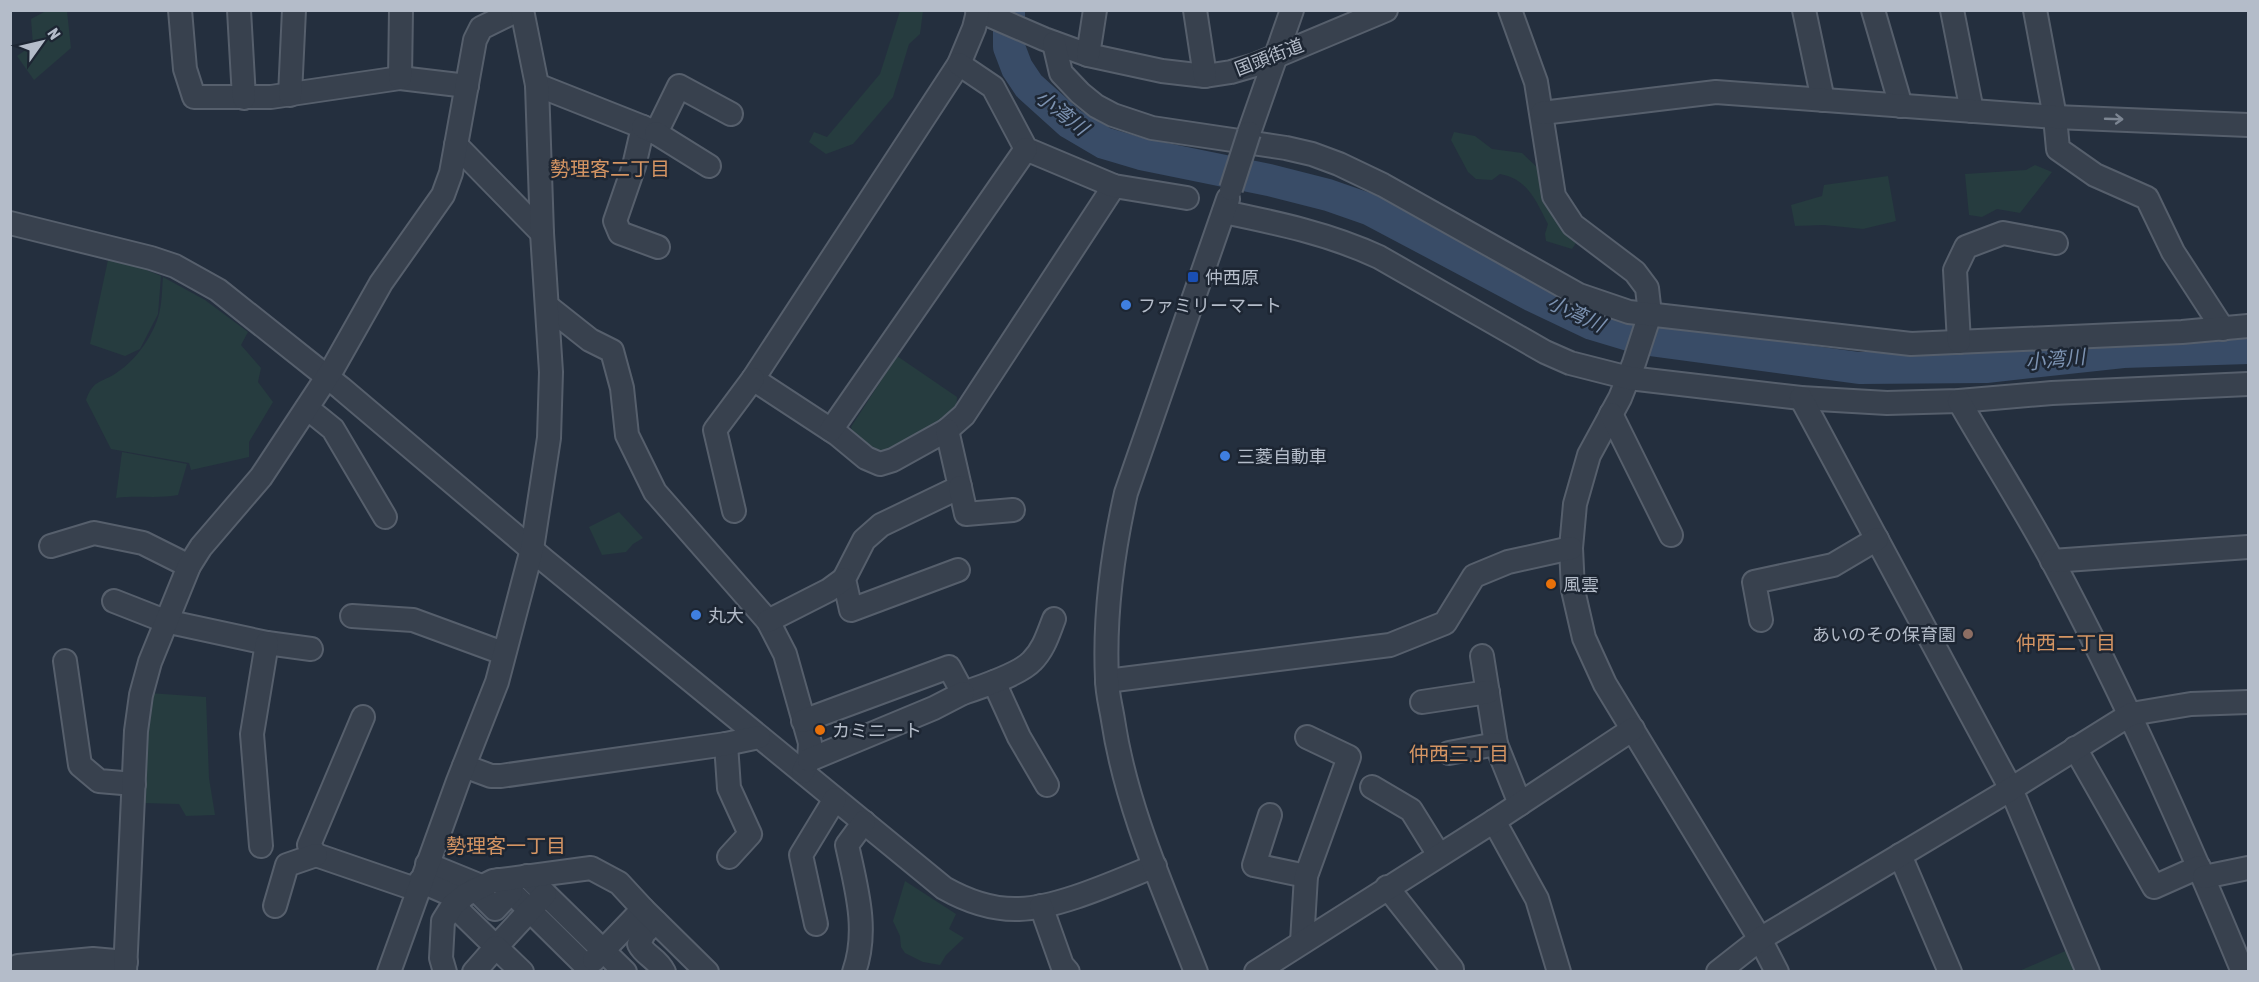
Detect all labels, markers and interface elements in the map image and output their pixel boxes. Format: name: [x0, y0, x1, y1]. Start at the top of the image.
north arrow: [12, 12, 72, 72]
text: N: [44, 25, 65, 43]
street label: 国頭街道: [1232, 34, 1306, 80]
water label: 小湾川: [1031, 84, 1094, 141]
one-way arrow: [2103, 114, 2123, 125]
district label: 勢理客二丁目: [550, 157, 670, 180]
place label: 仲西原: [1205, 267, 1259, 288]
marker: 仲西原: [1186, 270, 1200, 284]
water label: 小湾川: [1544, 290, 1610, 337]
place label: ファミリーマート: [1138, 295, 1282, 316]
marker: ファミリーマート: [1119, 298, 1133, 312]
water label: 小湾川: [2024, 344, 2088, 374]
place label: 三菱自動車: [1237, 446, 1327, 467]
marker: 三菱自動車: [1218, 449, 1232, 463]
place label: 風雲: [1563, 574, 1599, 595]
marker: 風雲: [1544, 577, 1558, 591]
place label: 丸大: [708, 605, 744, 626]
marker: 丸大: [689, 608, 703, 622]
place label: あいのその保育園: [1812, 624, 1956, 645]
marker: あいのその保育園: [1961, 627, 1975, 641]
district label: 仲西二丁目: [2016, 631, 2116, 654]
place label: カミニート: [832, 720, 922, 741]
marker: カミニート: [813, 723, 827, 737]
district label: 仲西三丁目: [1409, 742, 1509, 765]
district label: 勢理客一丁目: [446, 834, 566, 857]

